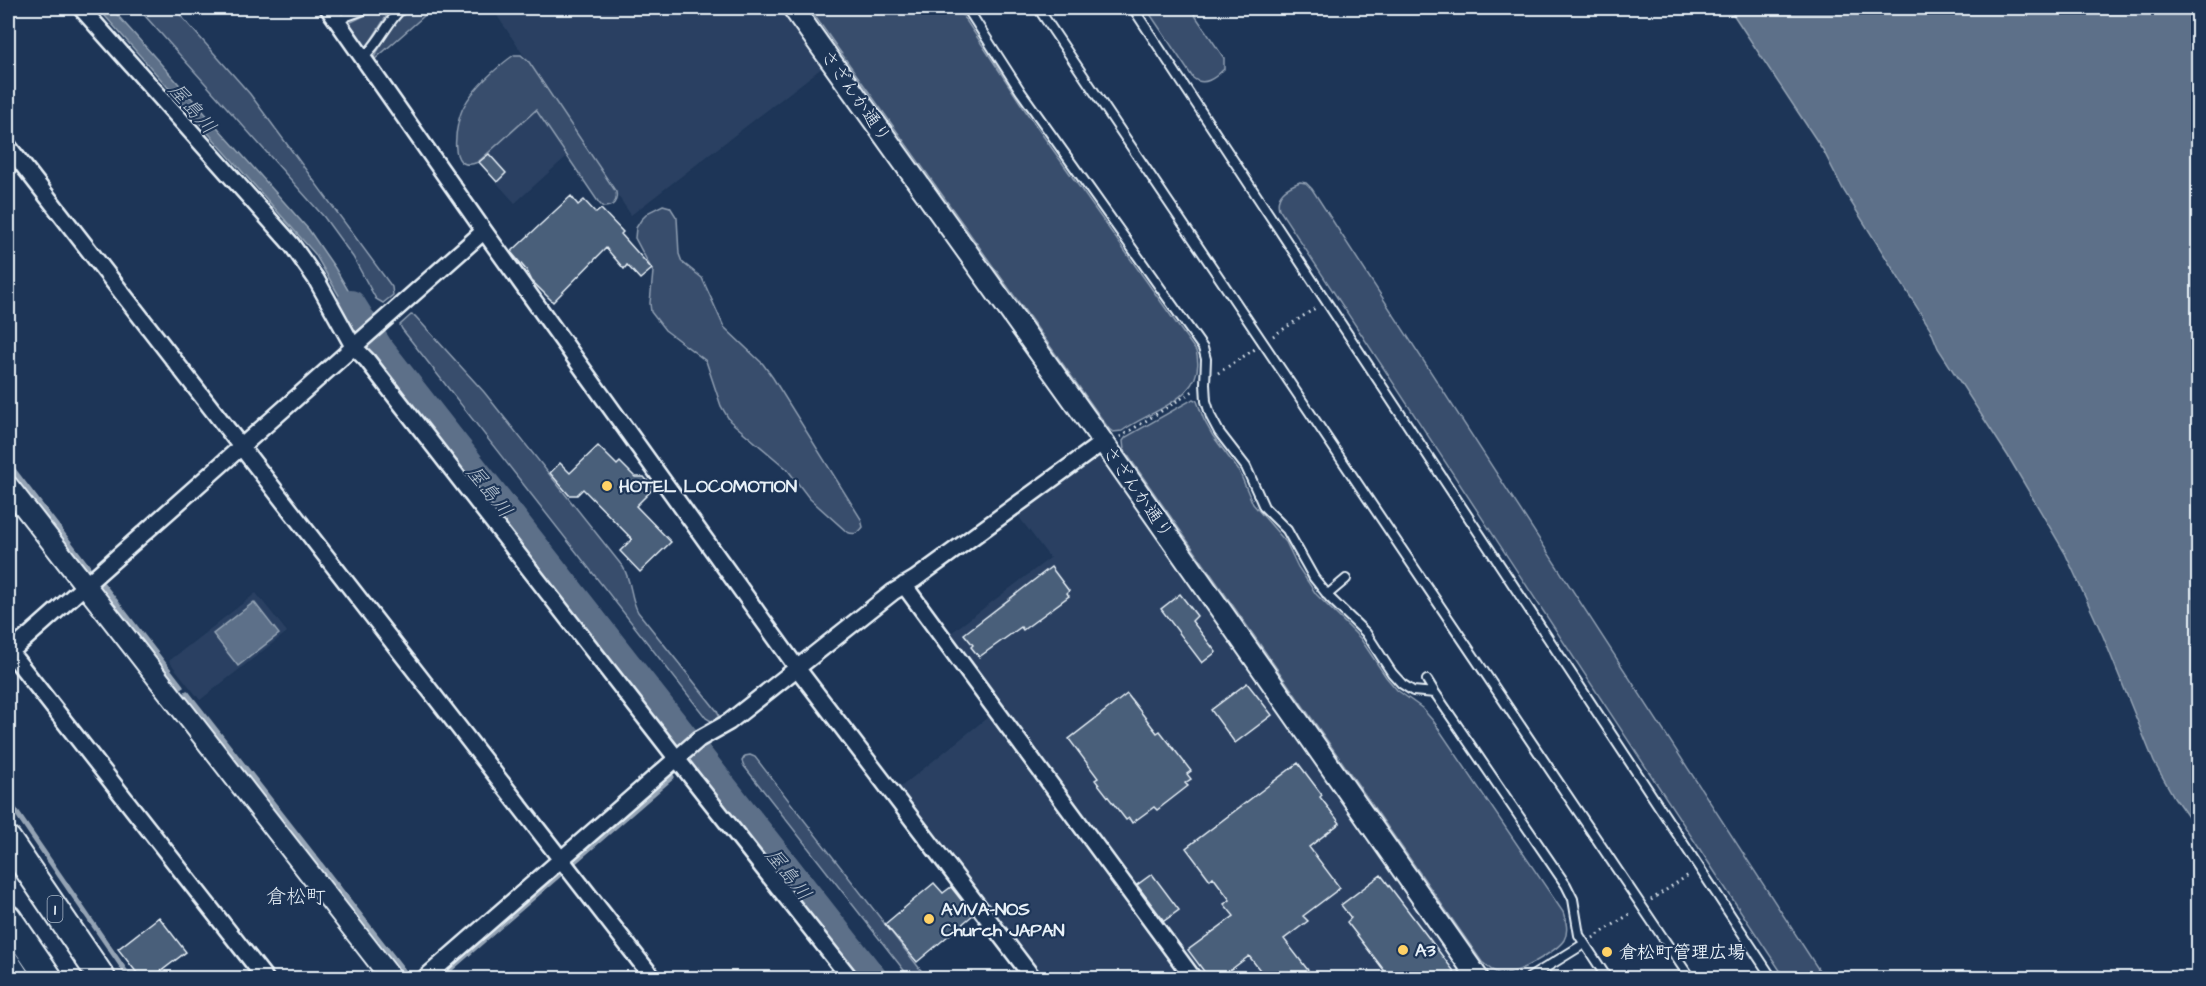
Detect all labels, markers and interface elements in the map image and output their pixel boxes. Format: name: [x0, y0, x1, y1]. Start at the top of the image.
street label: さざんか通り: [814, 45, 897, 148]
water label: 屋島川: [162, 77, 222, 140]
street label: さざんか通り: [1096, 441, 1179, 544]
water label: 屋島川: [460, 459, 519, 524]
place label: HOTEL LOCOMOTION: [619, 474, 798, 499]
marker: HOTEL LOCOMOTION: [600, 479, 614, 493]
water label: 屋島川: [759, 842, 818, 907]
district label: 倉松町: [266, 883, 326, 911]
road number: 1: [48, 896, 62, 922]
place label: AVIVA-NOS Church JAPAN: [941, 897, 1065, 943]
marker: AVIVA-NOS Church JAPAN: [922, 912, 936, 926]
place label: A3: [1415, 938, 1437, 963]
place label: 倉松町管理広場: [1619, 940, 1745, 965]
marker: A3: [1396, 943, 1410, 957]
marker: 倉松町管理広場: [1600, 945, 1614, 959]

